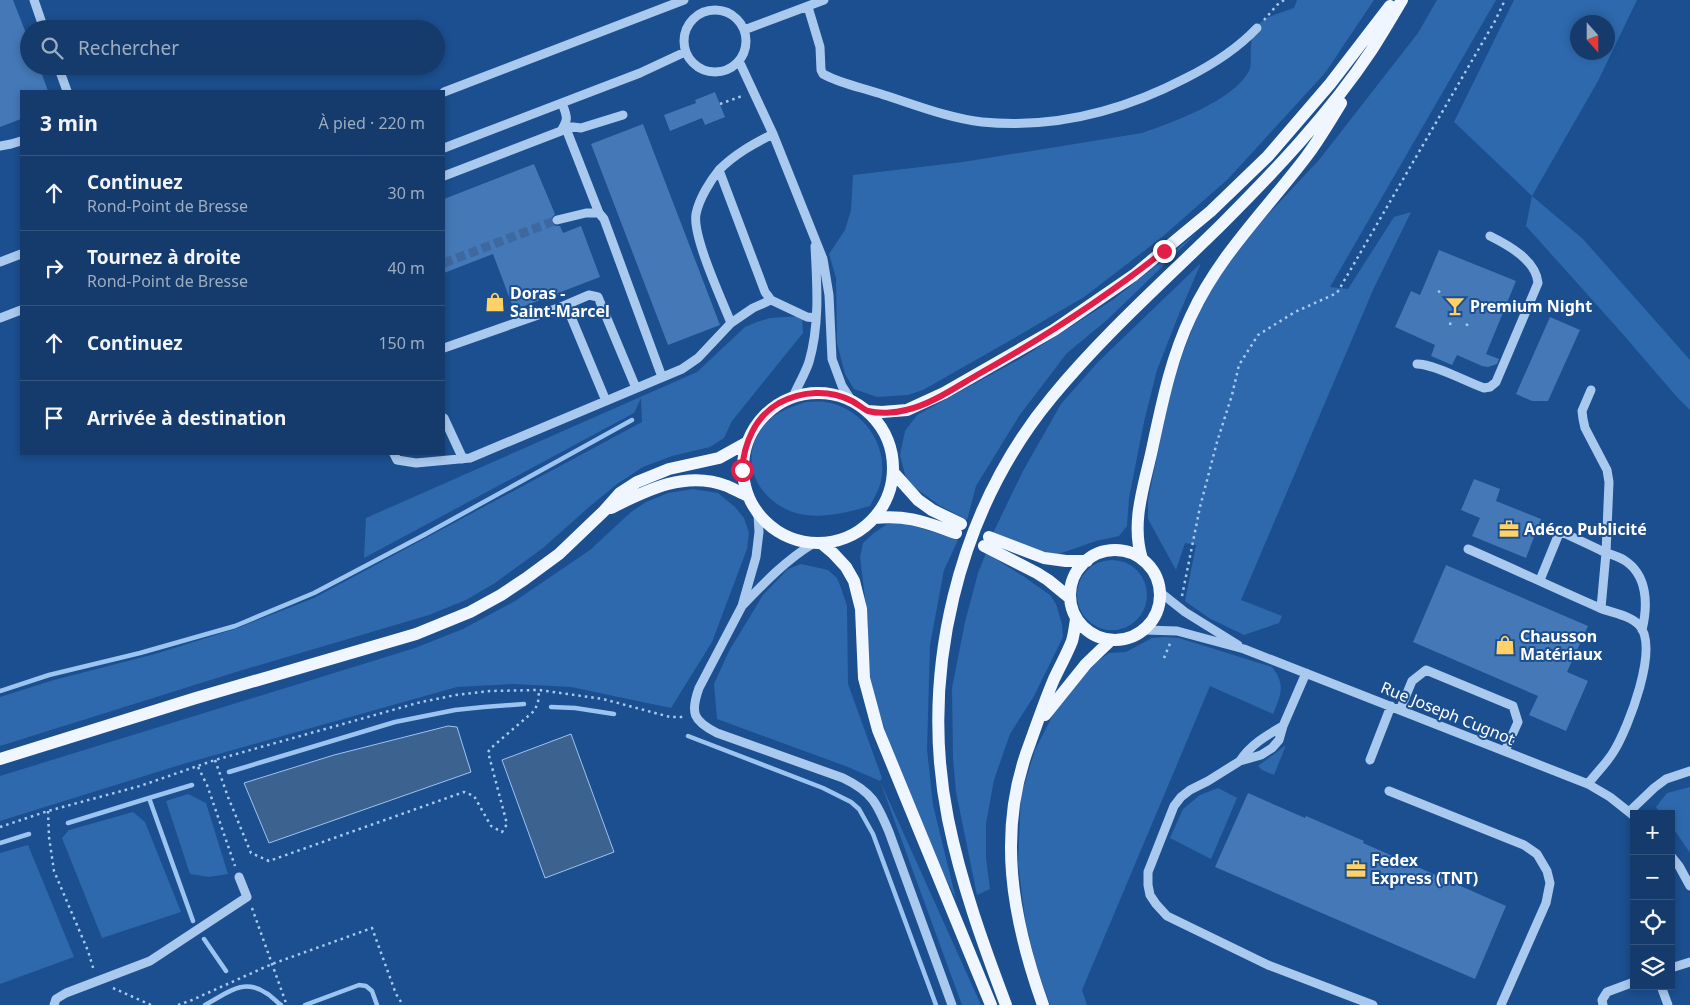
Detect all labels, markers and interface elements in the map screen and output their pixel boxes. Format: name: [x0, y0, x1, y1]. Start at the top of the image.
north arrow: [1570, 15, 1615, 60]
search box: [20, 20, 445, 75]
icon: search: [38, 34, 66, 62]
text: Rechercher: [78, 35, 179, 61]
text: 3 min: [40, 109, 98, 137]
text: À pied · 220 m: [319, 112, 425, 134]
text: Continuez: [87, 169, 183, 195]
icon: ahead: [40, 179, 68, 207]
text: 30 m: [388, 182, 425, 204]
text: Rond-Point de Bresse: [87, 195, 248, 217]
route end: [1153, 240, 1176, 263]
text: Tournez à droite: [87, 244, 241, 270]
icon: right: [40, 254, 68, 282]
text: 40 m: [388, 257, 425, 279]
text: Rond-Point de Bresse: [87, 270, 248, 292]
place label: Doras - Saint-Marcel: [510, 282, 610, 322]
shop icon: Doras - Saint-Marcel: [484, 291, 506, 313]
bar icon: Premium Night: [1444, 295, 1466, 317]
place label: Premium Night: [1470, 295, 1592, 317]
icon: ahead: [40, 329, 68, 357]
text: Continuez: [87, 330, 183, 356]
text: 150 m: [378, 332, 425, 354]
icon: arrive: [40, 404, 68, 432]
text: Arrivée à destination: [87, 405, 286, 431]
route start: [731, 459, 754, 482]
office icon: Adéco Publicité: [1498, 518, 1520, 540]
place label: Adéco Publicité: [1524, 518, 1647, 540]
place label: Chausson Matériaux: [1520, 625, 1603, 665]
shop icon: Chausson Matériaux: [1494, 634, 1516, 656]
street label: Rue Joseph Cugnot: [1378, 676, 1519, 750]
map controls: [1630, 810, 1675, 990]
button: +: [1630, 810, 1675, 855]
place label: Fedex Express (TNT): [1371, 849, 1478, 889]
button: −: [1630, 855, 1675, 900]
office icon: Fedex Express (TNT): [1345, 858, 1367, 880]
button: locate: [1630, 900, 1675, 945]
button: layers: [1630, 945, 1675, 990]

